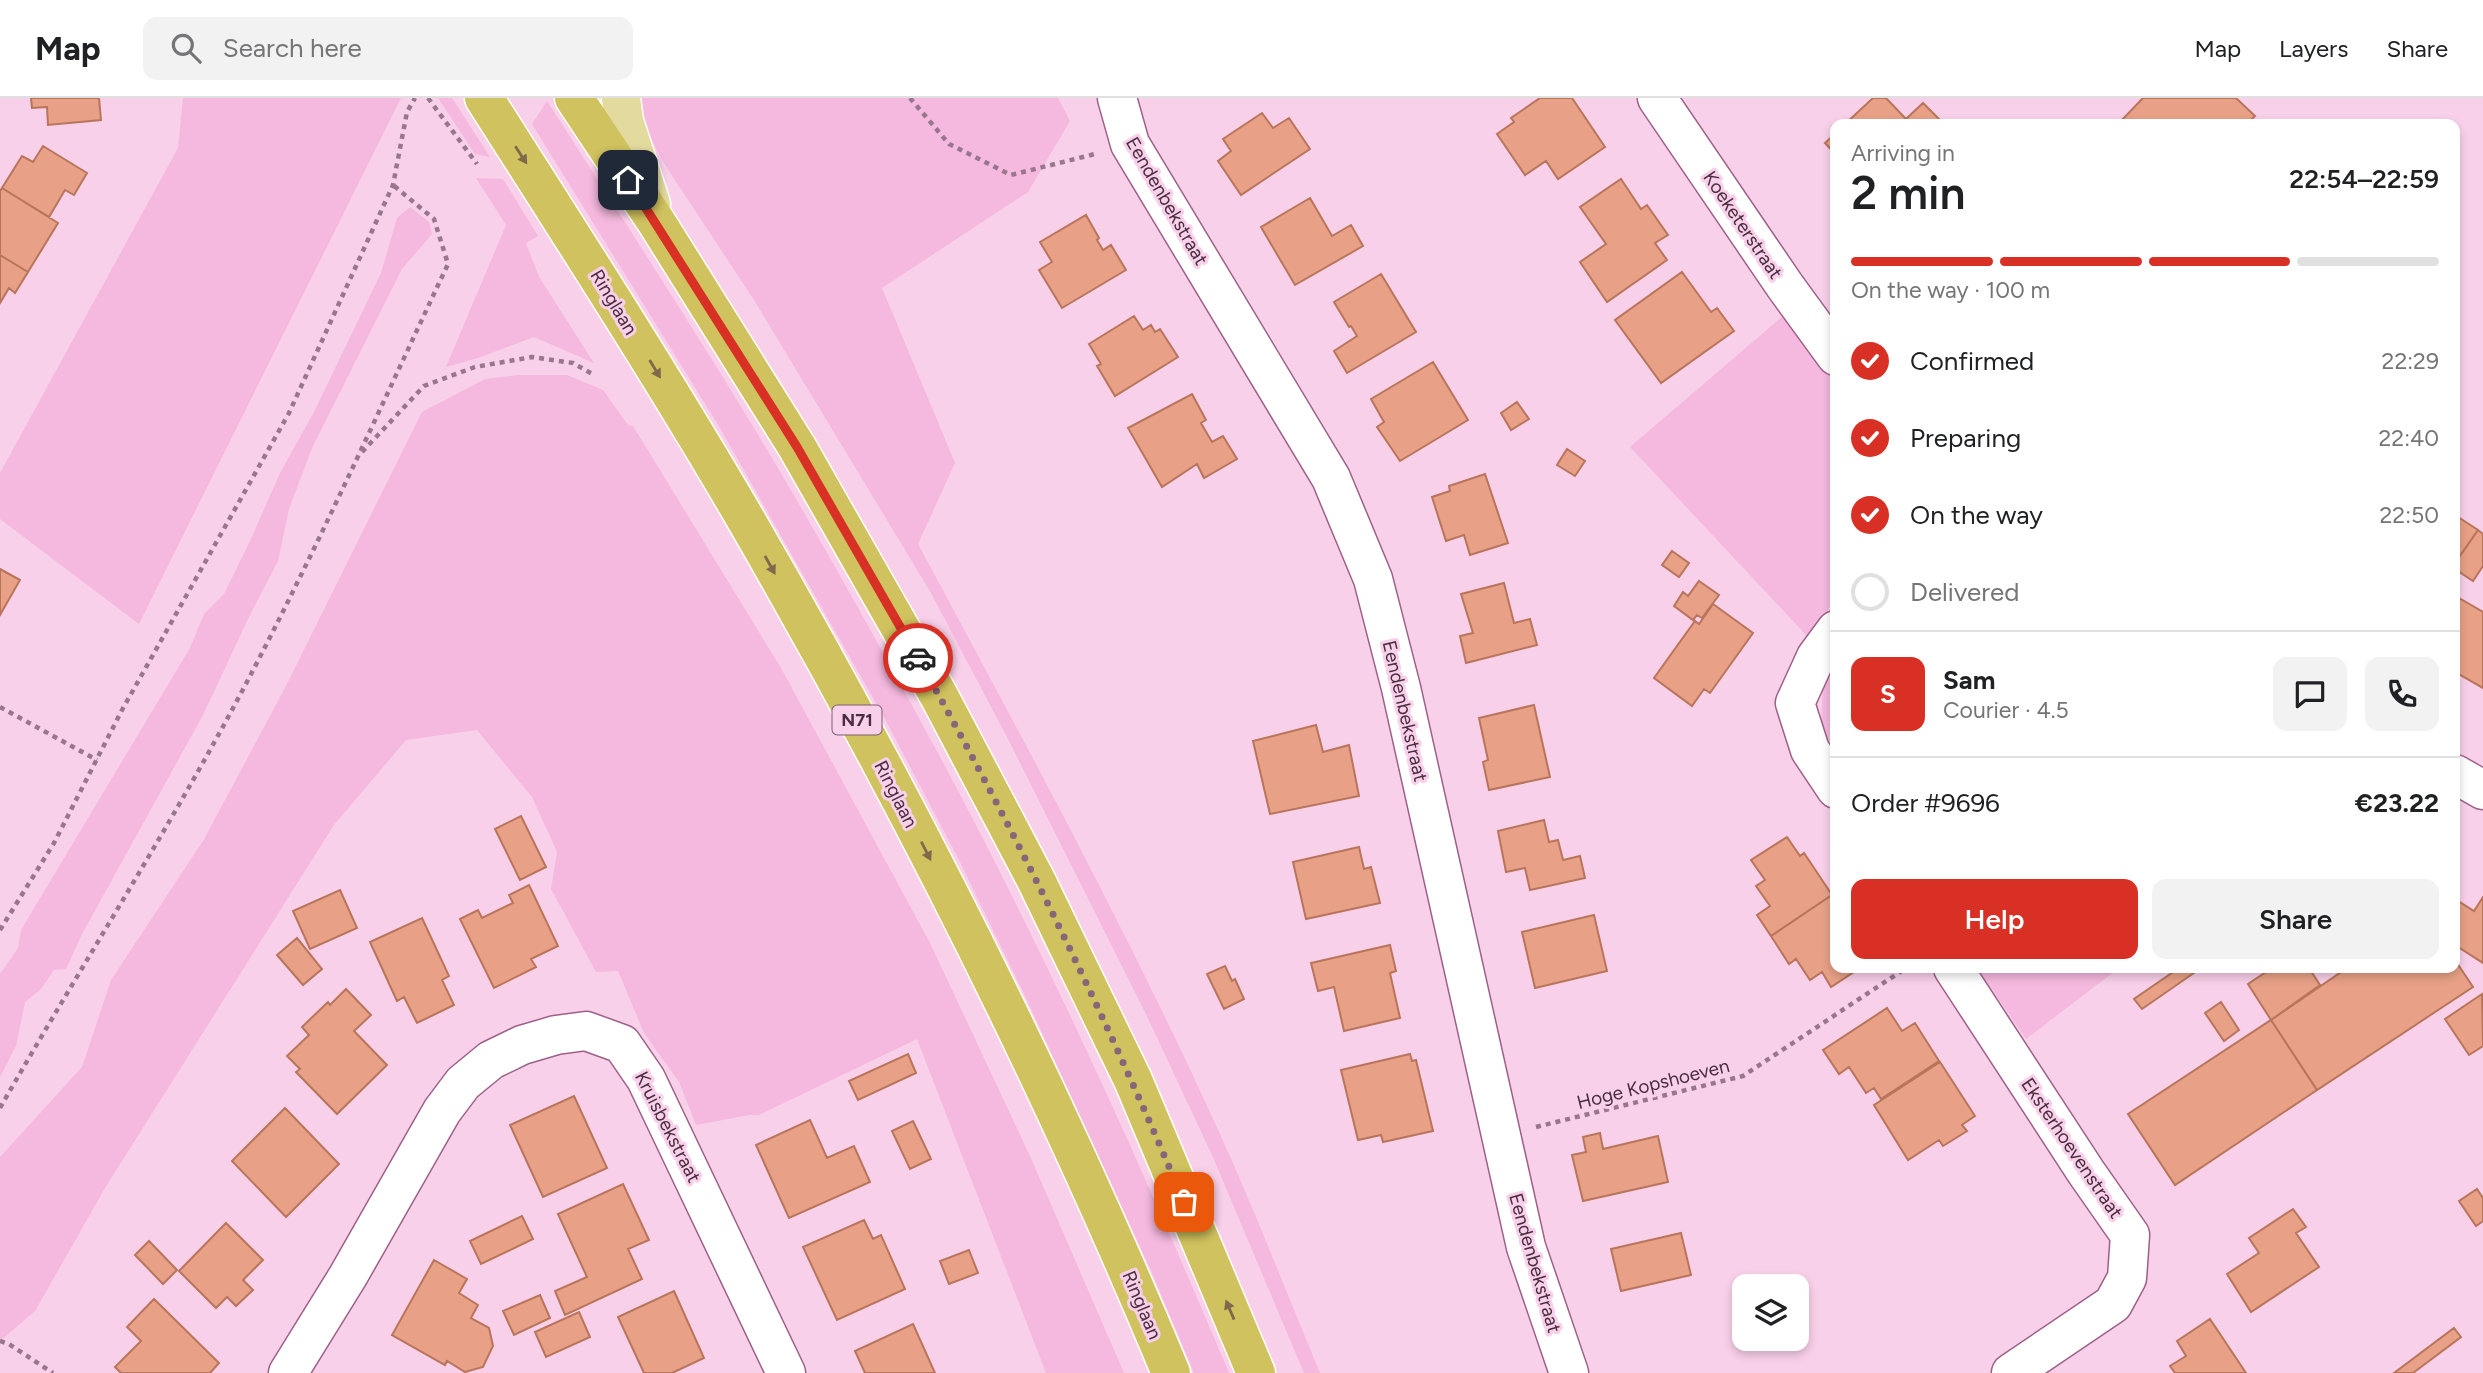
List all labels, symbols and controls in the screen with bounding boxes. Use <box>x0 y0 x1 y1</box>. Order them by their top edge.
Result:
search box <box>143 17 633 80</box>
text: Map <box>35 29 101 68</box>
icon: search <box>167 29 205 67</box>
text: Search here <box>223 32 362 64</box>
text: Map <box>2194 34 2241 63</box>
text: Layers <box>2279 34 2348 63</box>
text: Share <box>2386 34 2448 63</box>
street label: Eendenbekstraat <box>1121 133 1213 269</box>
text: Arriving in <box>1851 139 1955 167</box>
one-way arrow <box>514 146 527 165</box>
pin <box>598 150 658 210</box>
icon: home <box>609 161 647 199</box>
text: 22:54–22:59 <box>2289 163 2439 195</box>
text: 2 min <box>1851 165 1966 221</box>
street label: Koeketerstraat <box>1698 167 1788 283</box>
street label: Ringlaan <box>586 265 642 339</box>
text: On the way · 100 m <box>1851 276 2050 304</box>
icon: check <box>1851 342 1889 380</box>
text: Confirmed <box>1910 345 2034 377</box>
text: 22:29 <box>2382 347 2439 375</box>
one-way arrow <box>648 359 661 378</box>
icon: check <box>1851 419 1889 457</box>
text: Preparing <box>1910 422 2021 454</box>
text: 22:40 <box>2378 424 2439 452</box>
icon: check <box>1851 496 1889 534</box>
text: On the way <box>1910 499 2043 531</box>
text: 22:50 <box>2379 501 2439 529</box>
one-way arrow <box>764 555 776 574</box>
text: Delivered <box>1910 576 2019 608</box>
courier <box>883 623 953 693</box>
street label: Eendenbekstraat <box>1378 638 1432 784</box>
icon: car <box>899 639 937 677</box>
button: chat <box>2273 657 2347 731</box>
button: phone <box>2365 657 2439 731</box>
text: Sam <box>1943 664 1995 696</box>
text: S <box>1880 678 1896 710</box>
text: Courier · 4.5 <box>1943 696 2069 724</box>
road number: N71 <box>832 706 882 734</box>
street label: Ringlaan <box>869 757 923 831</box>
text: Order #9696 <box>1851 787 2000 819</box>
text: €23.22 <box>2355 787 2439 819</box>
one-way arrow <box>919 841 931 861</box>
button: Help <box>1851 879 2138 959</box>
button: Share <box>2152 879 2439 959</box>
street label: Hoge Kopshoeven <box>1574 1054 1732 1114</box>
street label: Kruisbekstraat <box>630 1068 706 1186</box>
street label: Eksterhoevenstraat <box>2016 1073 2128 1223</box>
pin <box>1154 1172 1214 1232</box>
icon: bag <box>1165 1183 1203 1221</box>
street label: Eendenbekstraat <box>1504 1191 1566 1335</box>
street label: Ringlaan <box>1117 1267 1167 1343</box>
map controls <box>1732 1274 1809 1351</box>
button: layers <box>1732 1274 1809 1351</box>
one-way arrow <box>1224 1300 1236 1320</box>

